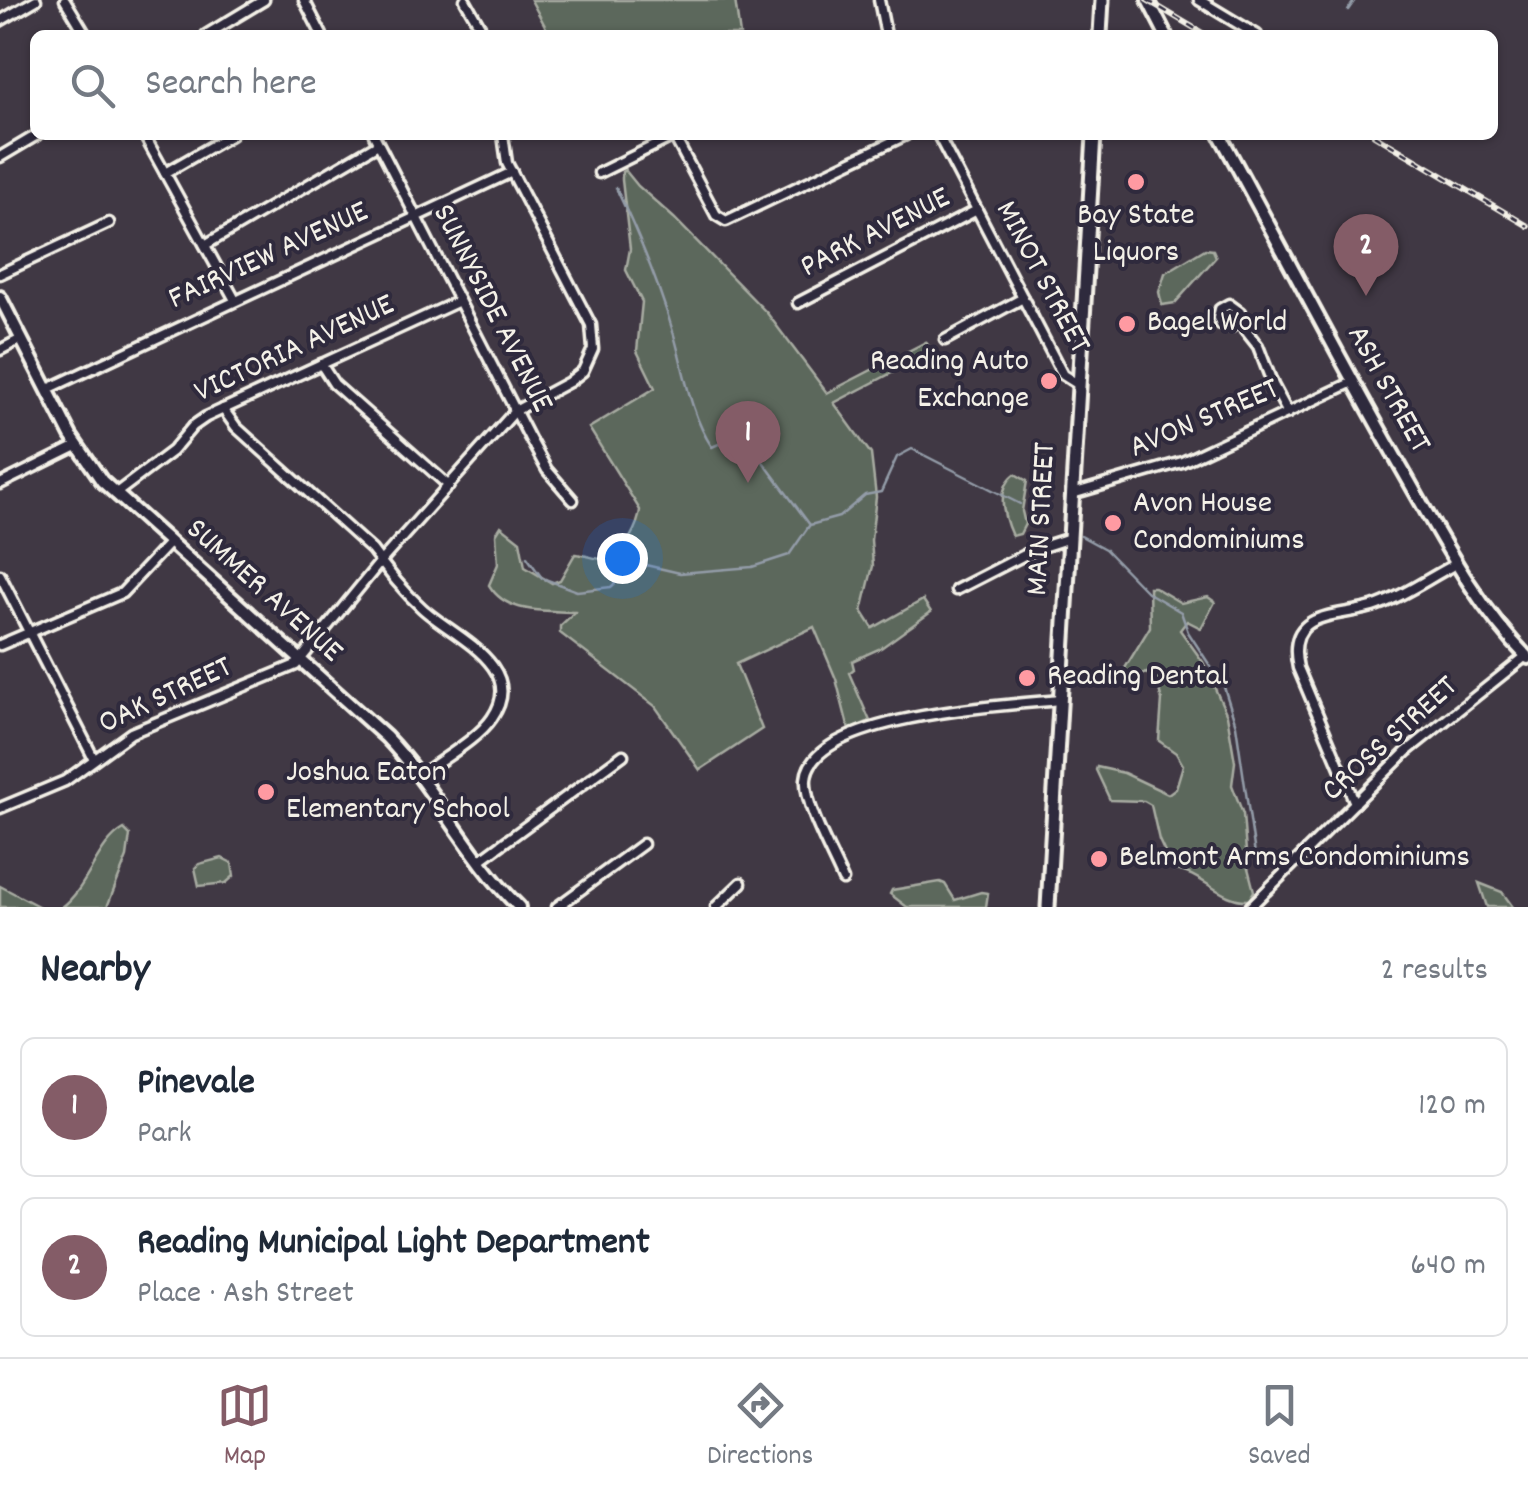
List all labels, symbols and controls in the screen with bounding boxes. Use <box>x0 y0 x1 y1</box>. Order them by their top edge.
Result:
search box <box>30 30 1498 140</box>
icon: search <box>65 58 120 113</box>
text: Search here <box>145 58 317 113</box>
marker: Bay State Liquors <box>1125 171 1147 193</box>
street label: PARK AVENUE <box>793 176 959 291</box>
street label: FAIRVIEW AVENUE <box>161 190 377 323</box>
street label: MINOT STREET <box>981 193 1101 363</box>
place label: Bay State Liquors <box>1077 194 1195 277</box>
street label: SUNNYSIDE AVENUE <box>419 197 564 422</box>
pin: 2 <box>1334 214 1398 296</box>
street label: VICTORIA AVENUE <box>188 283 403 416</box>
place label: Bagel World <box>1147 301 1287 347</box>
marker: Bagel World <box>1116 313 1138 335</box>
street label: ASH STREET <box>1333 318 1441 462</box>
place label: Reading Auto Exchange <box>870 340 1029 423</box>
street label: AVON STREET <box>1123 368 1287 472</box>
marker: Reading Auto Exchange <box>1038 370 1060 392</box>
pin: 1 <box>716 400 780 483</box>
street label: MAIN STREET <box>1016 441 1070 597</box>
place label: Avon House Condominiums <box>1133 482 1305 565</box>
street label: SUMMER AVENUE <box>174 509 352 676</box>
marker: Avon House Condominiums <box>1102 512 1124 534</box>
your location <box>597 533 648 584</box>
street label: OAK STREET <box>92 646 240 748</box>
place label: Reading Dental <box>1047 655 1229 701</box>
street label: CROSS STREET <box>1313 666 1470 814</box>
marker: Reading Dental <box>1016 667 1038 689</box>
place label: Joshua Eaton Elementary School <box>286 751 510 834</box>
marker: Joshua Eaton Elementary School <box>255 781 277 803</box>
place label: Belmont Arms Condominiums <box>1119 836 1470 882</box>
marker: Belmont Arms Condominiums <box>1088 848 1110 870</box>
text: Nearby <box>40 942 150 1002</box>
text: 2 results <box>1381 949 1488 995</box>
text: Pinevale <box>137 1057 255 1112</box>
text: 1 <box>71 1084 78 1130</box>
text: 120 m <box>1418 1084 1486 1130</box>
text: Park <box>137 1112 192 1158</box>
text: Reading Municipal Light Department <box>137 1217 650 1272</box>
text: 2 <box>68 1244 81 1290</box>
text: 640 m <box>1410 1244 1486 1290</box>
text: Place · Ash Street <box>137 1272 354 1318</box>
tab: Map <box>217 1378 272 1478</box>
tab: Directions <box>707 1378 813 1478</box>
tab: Saved <box>1248 1378 1311 1478</box>

